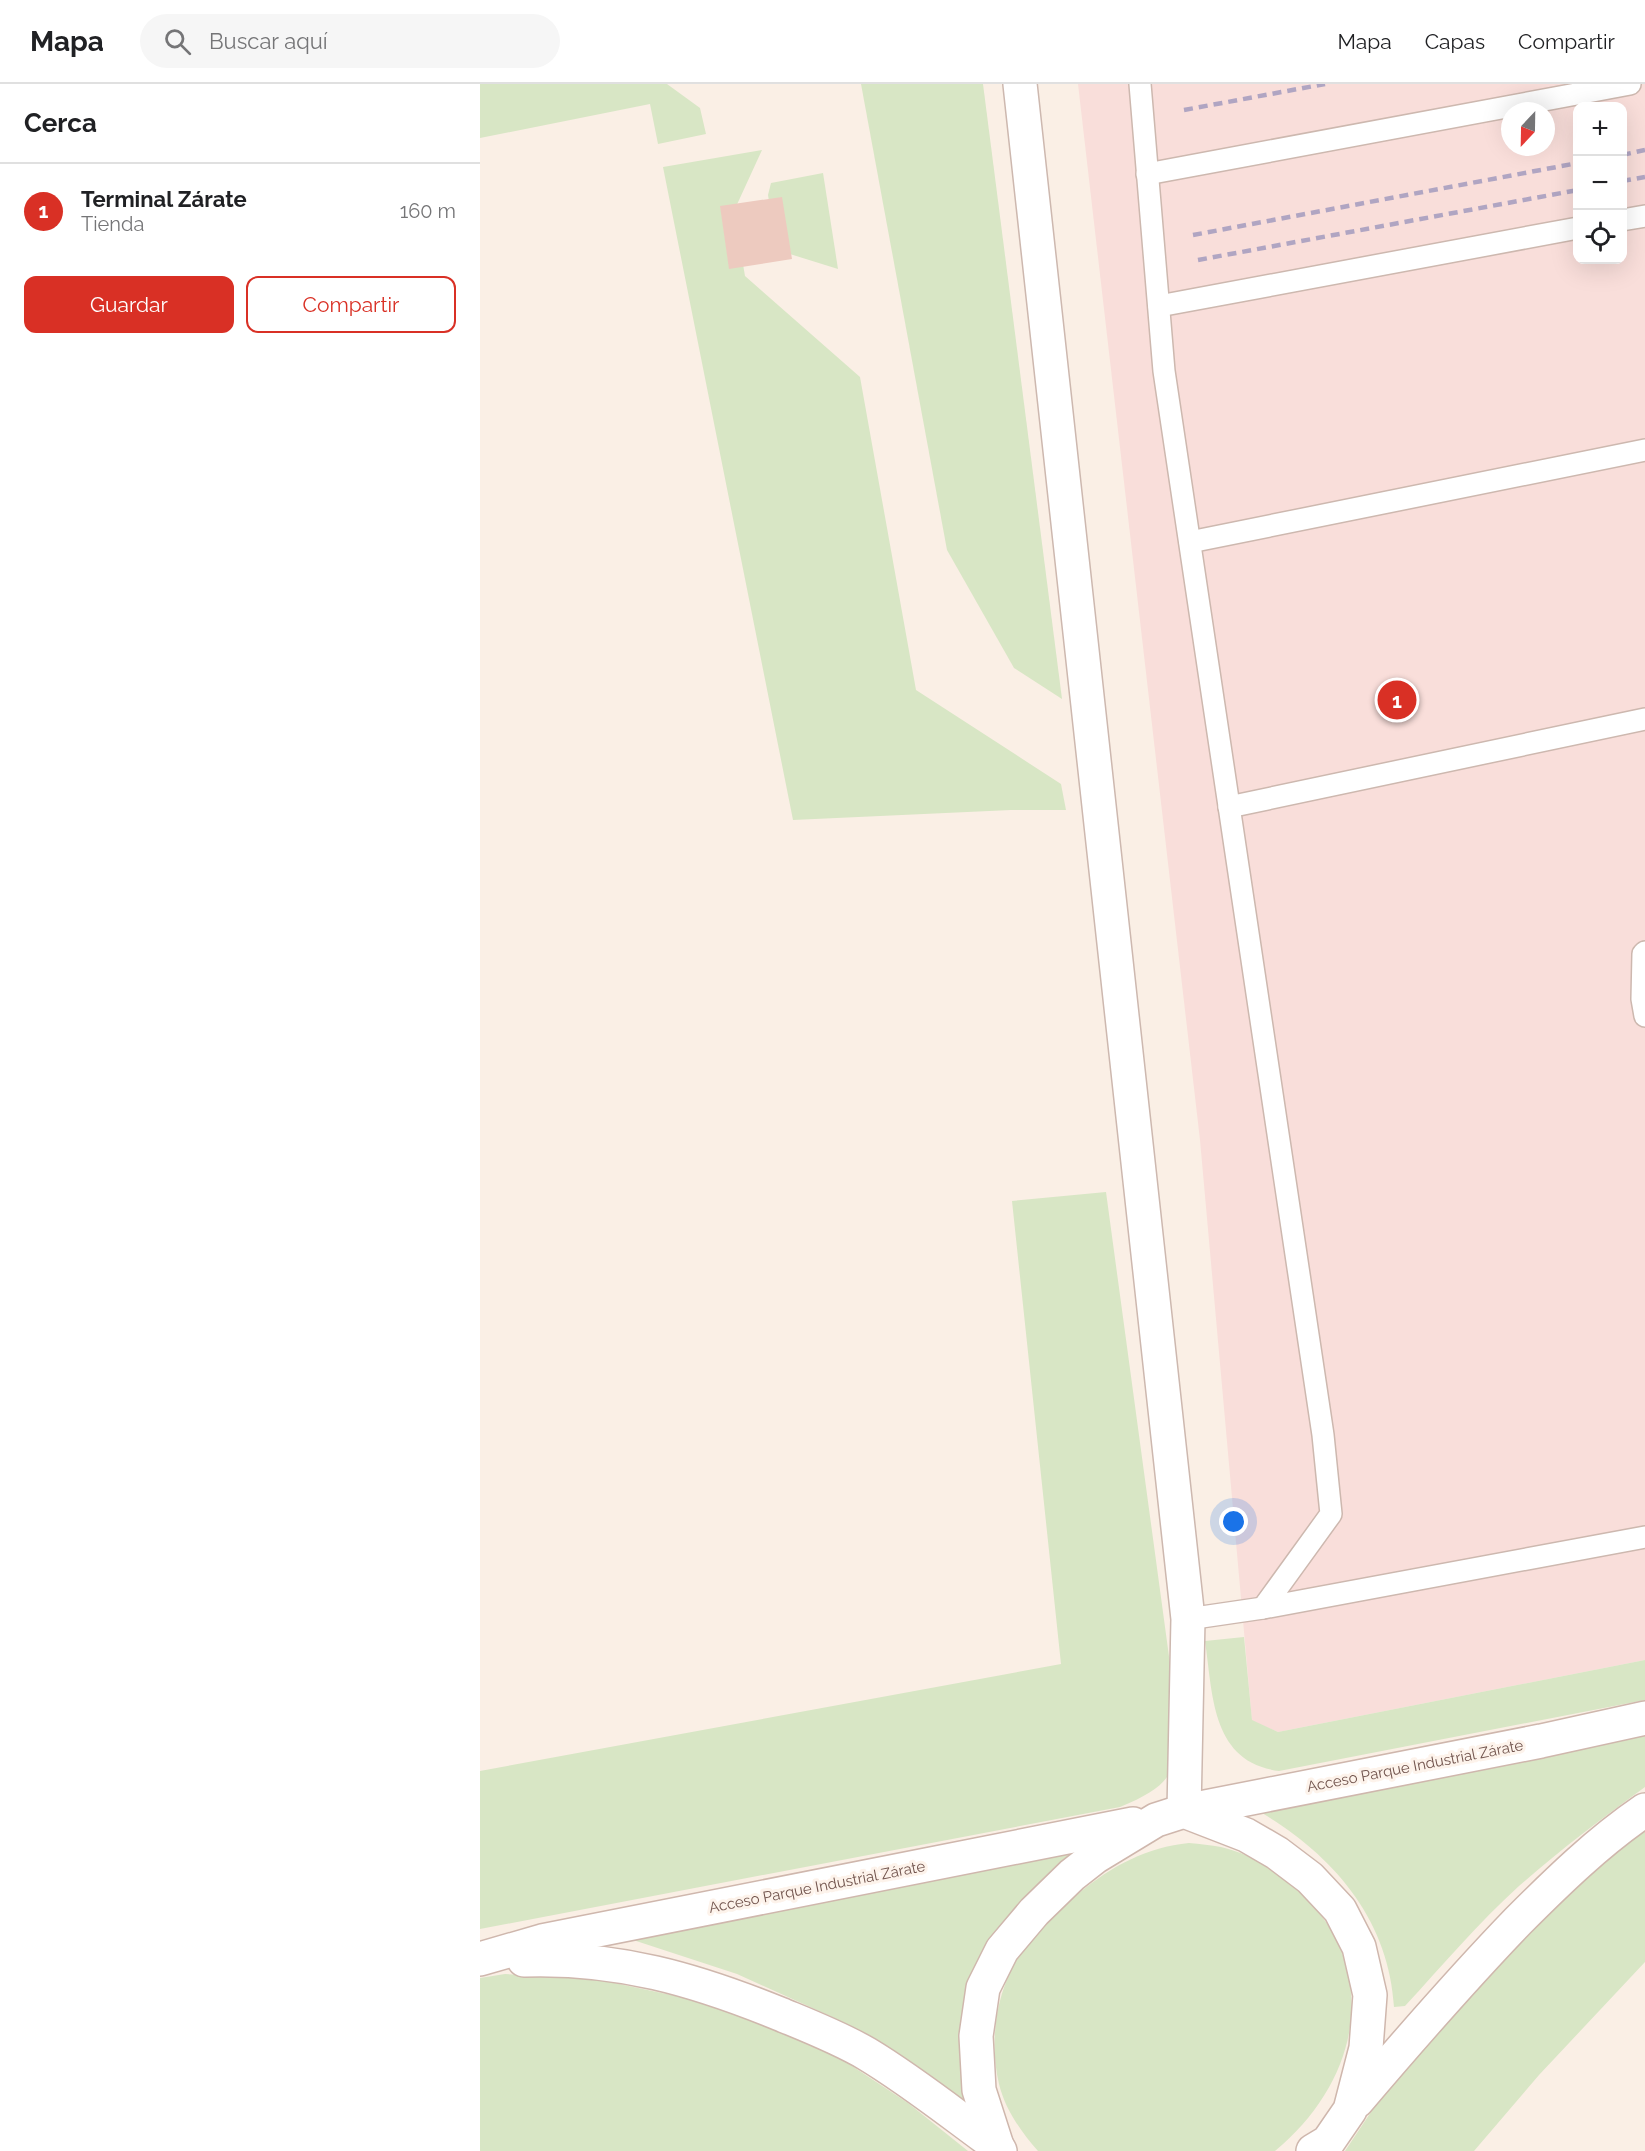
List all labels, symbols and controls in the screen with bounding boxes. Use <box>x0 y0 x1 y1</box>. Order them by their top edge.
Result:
search box <box>140 14 560 68</box>
text: Mapa <box>30 25 104 58</box>
icon: search <box>161 25 194 58</box>
text: Buscar aquí <box>209 28 328 54</box>
text: Mapa <box>1337 29 1392 54</box>
text: Capas <box>1425 29 1485 54</box>
text: Compartir <box>1518 29 1615 54</box>
north arrow <box>1501 102 1555 156</box>
map controls <box>1573 102 1627 264</box>
button: + <box>1573 102 1627 156</box>
text: Cerca <box>24 108 97 138</box>
button: − <box>1573 156 1627 210</box>
text: Terminal Zárate <box>81 186 247 212</box>
text: 1 <box>39 199 48 223</box>
text: 160 m <box>400 199 456 223</box>
button: locate <box>1573 210 1627 264</box>
text: Tienda <box>81 212 144 236</box>
button: Guardar <box>24 276 234 333</box>
button: Compartir <box>246 276 456 333</box>
pin: 1 <box>1378 678 1416 722</box>
your location <box>1219 1507 1248 1536</box>
street label: Acceso Parque Industrial Zárate <box>1305 1736 1525 1796</box>
street label: Acceso Parque Industrial Zárate <box>707 1857 927 1917</box>

